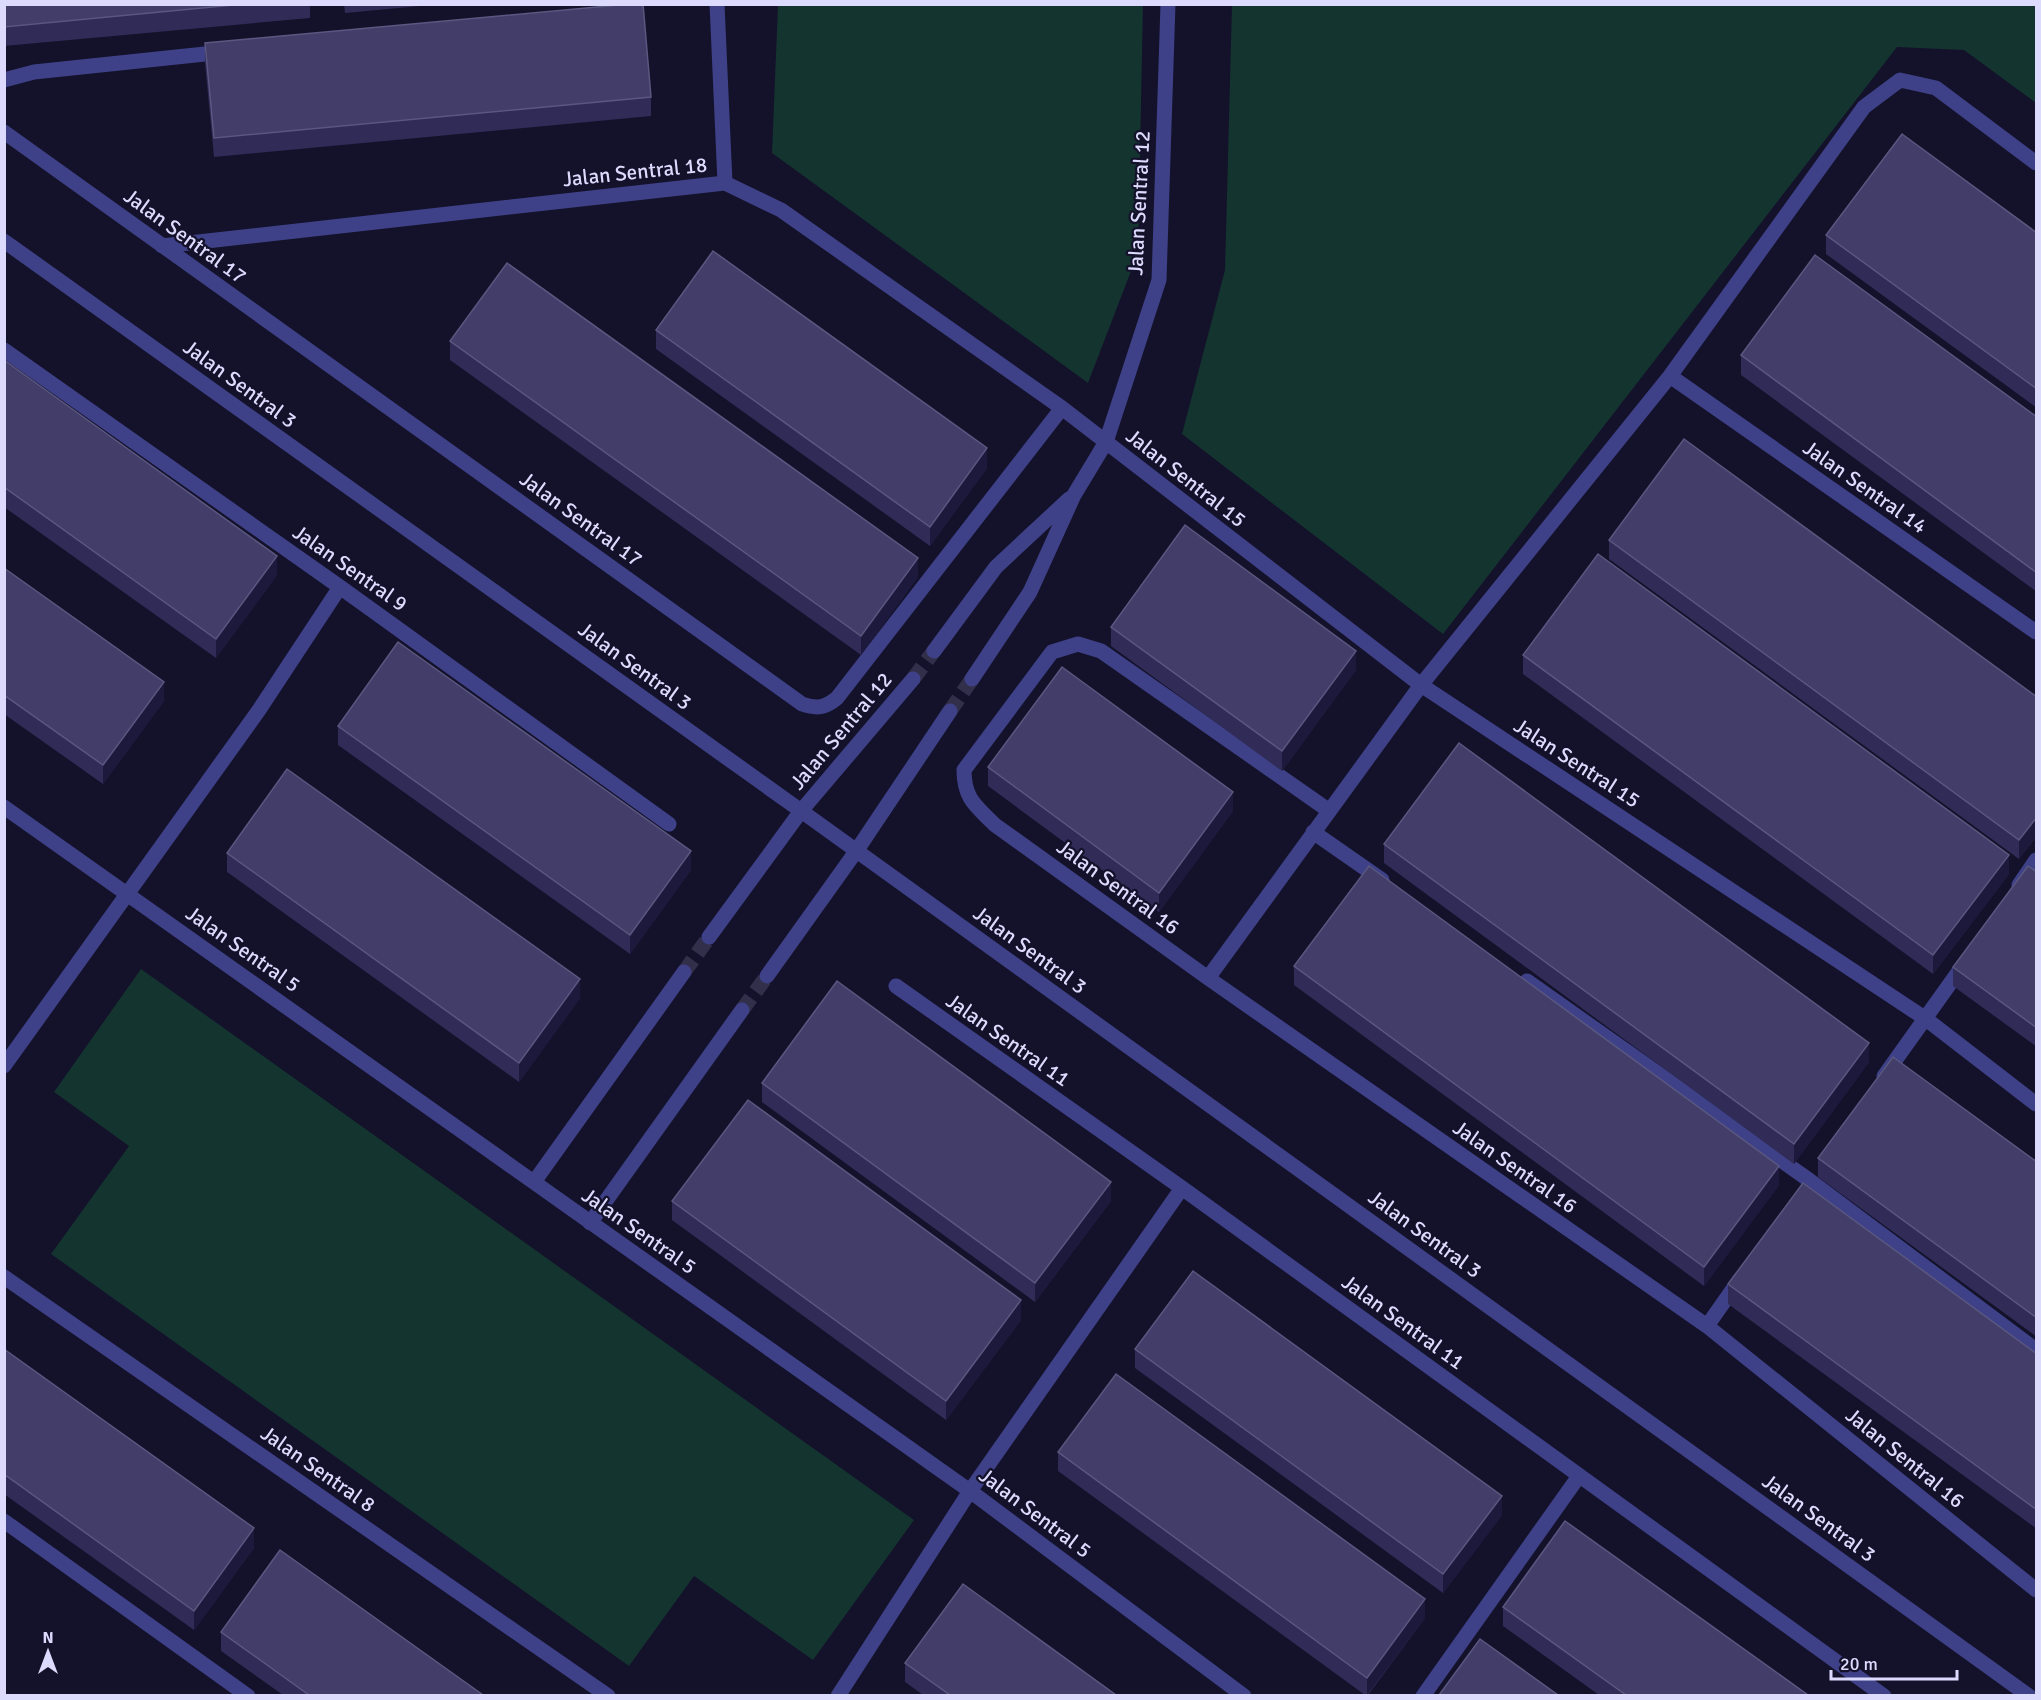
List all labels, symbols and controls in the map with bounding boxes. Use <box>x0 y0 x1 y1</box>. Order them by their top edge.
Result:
street label: Jalan Sentral 12 <box>1122 130 1156 276</box>
street label: Jalan Sentral 18 <box>561 151 709 193</box>
street label: Jalan Sentral 17 <box>119 183 251 289</box>
street label: Jalan Sentral 3 <box>178 334 302 434</box>
street label: Jalan Sentral 15 <box>1121 423 1251 533</box>
street label: Jalan Sentral 14 <box>1798 435 1932 539</box>
street label: Jalan Sentral 17 <box>515 466 647 572</box>
street label: Jalan Sentral 9 <box>288 519 412 617</box>
street label: Jalan Sentral 3 <box>573 616 697 716</box>
street label: Jalan Sentral 12 <box>784 667 898 795</box>
street label: Jalan Sentral 15 <box>1509 713 1645 813</box>
street label: Jalan Sentral 16 <box>1052 834 1184 940</box>
street label: Jalan Sentral 5 <box>181 900 305 998</box>
street label: Jalan Sentral 3 <box>968 900 1092 1000</box>
street label: Jalan Sentral 11 <box>941 988 1075 1092</box>
street label: Jalan Sentral 16 <box>1448 1115 1582 1219</box>
street label: Jalan Sentral 5 <box>577 1182 701 1280</box>
street label: Jalan Sentral 3 <box>1363 1184 1487 1284</box>
street label: Jalan Sentral 11 <box>1337 1269 1469 1375</box>
street label: Jalan Sentral 16 <box>1840 1402 1970 1514</box>
street label: Jalan Sentral 8 <box>256 1420 380 1518</box>
street label: Jalan Sentral 5 <box>974 1462 1096 1564</box>
street label: Jalan Sentral 3 <box>1757 1468 1881 1568</box>
north arrow <box>18 1622 78 1682</box>
text: N <box>42 1628 54 1648</box>
scale bar <box>1831 1643 1957 1681</box>
text: 20 m <box>1840 1653 1878 1675</box>

